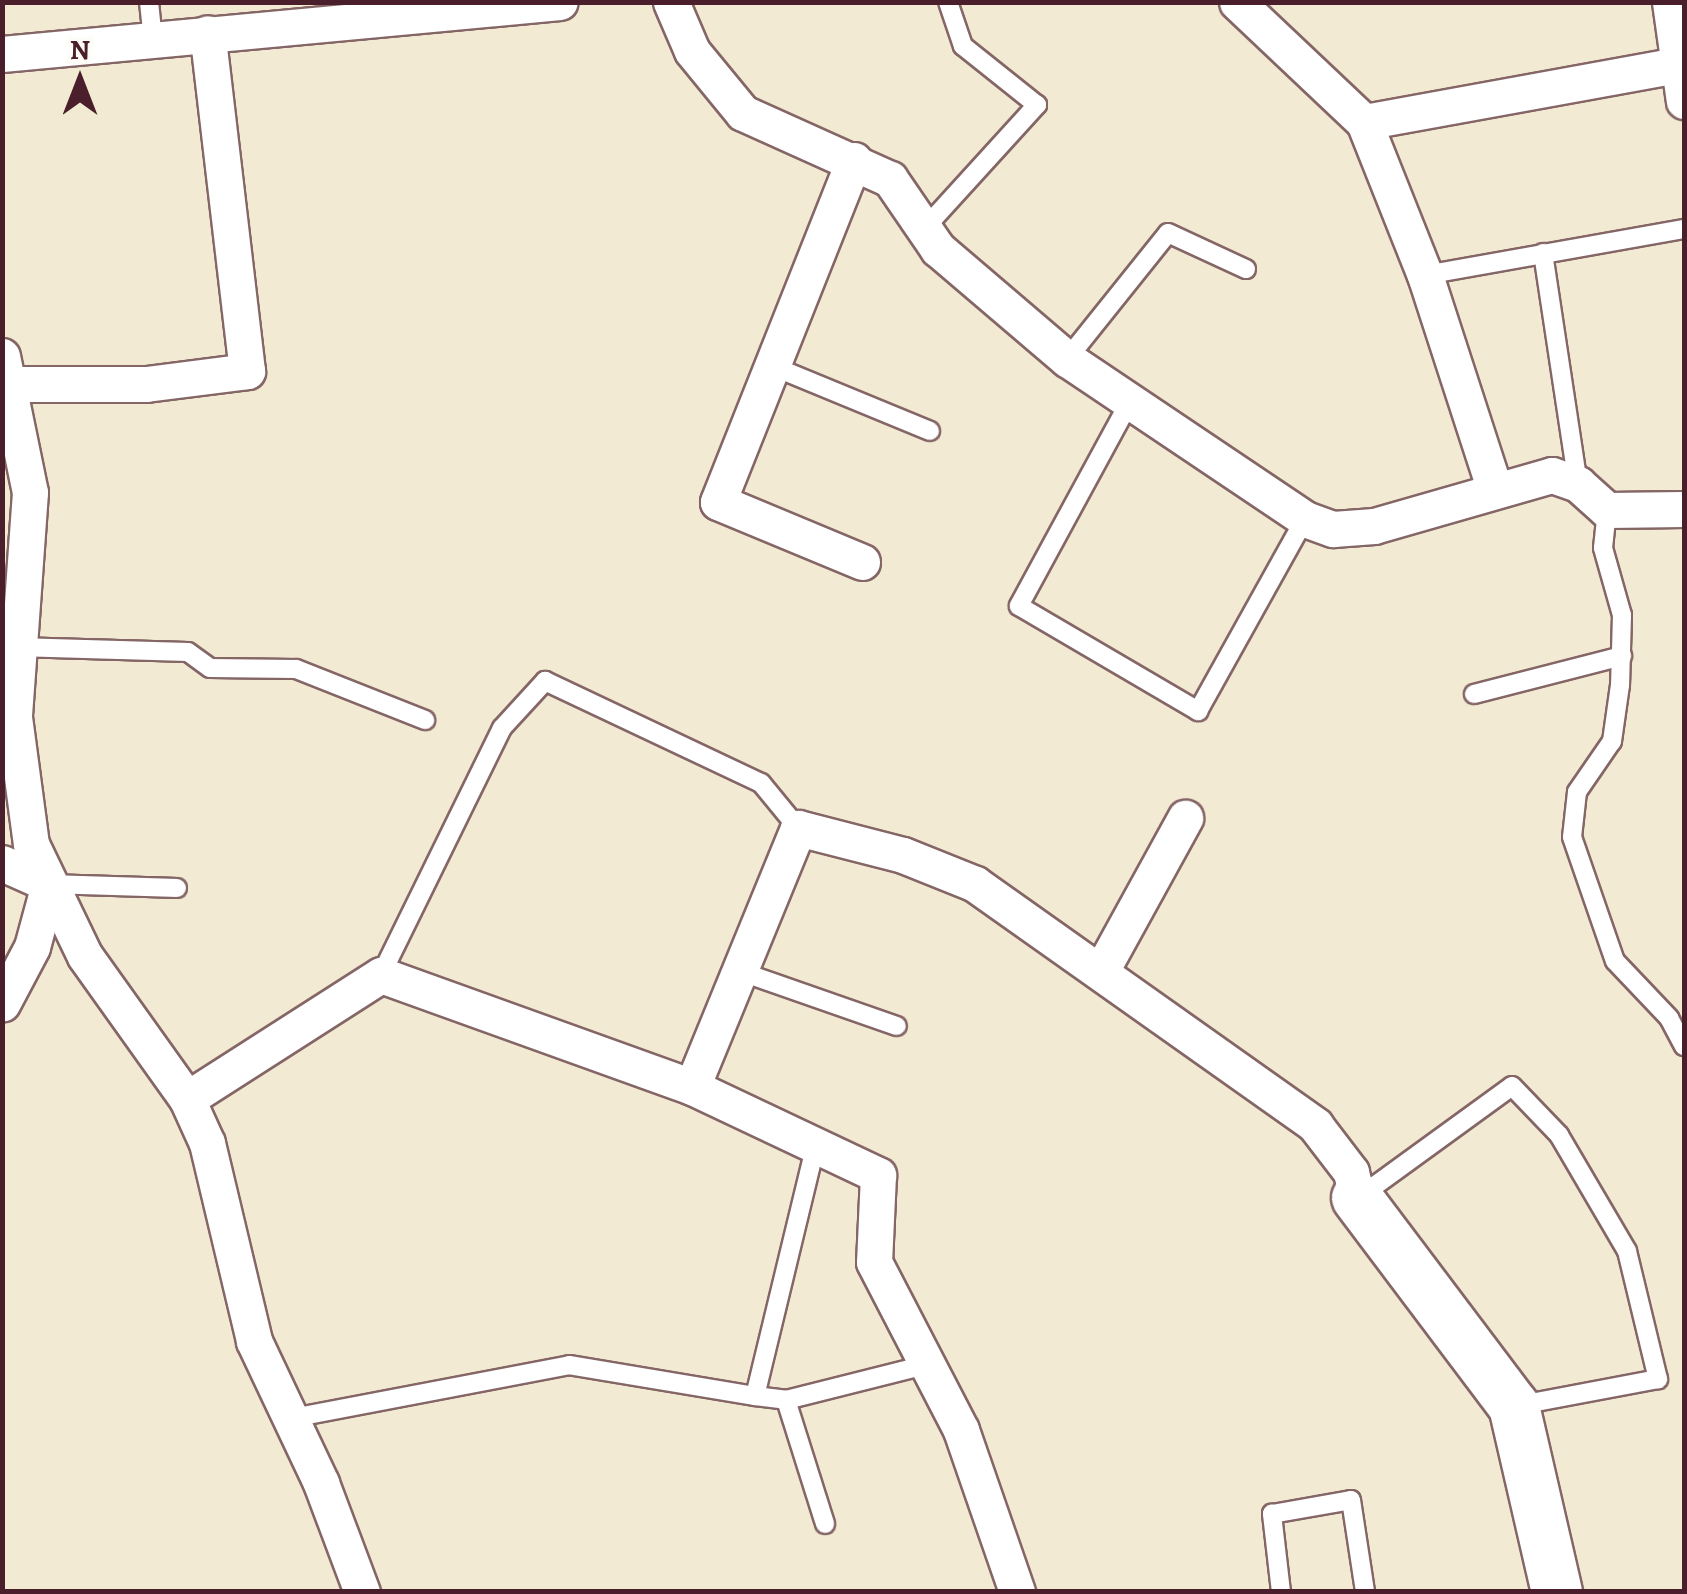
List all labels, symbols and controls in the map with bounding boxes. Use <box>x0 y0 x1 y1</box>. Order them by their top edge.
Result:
north arrow <box>30 30 130 130</box>
text: N <box>70 31 90 69</box>

